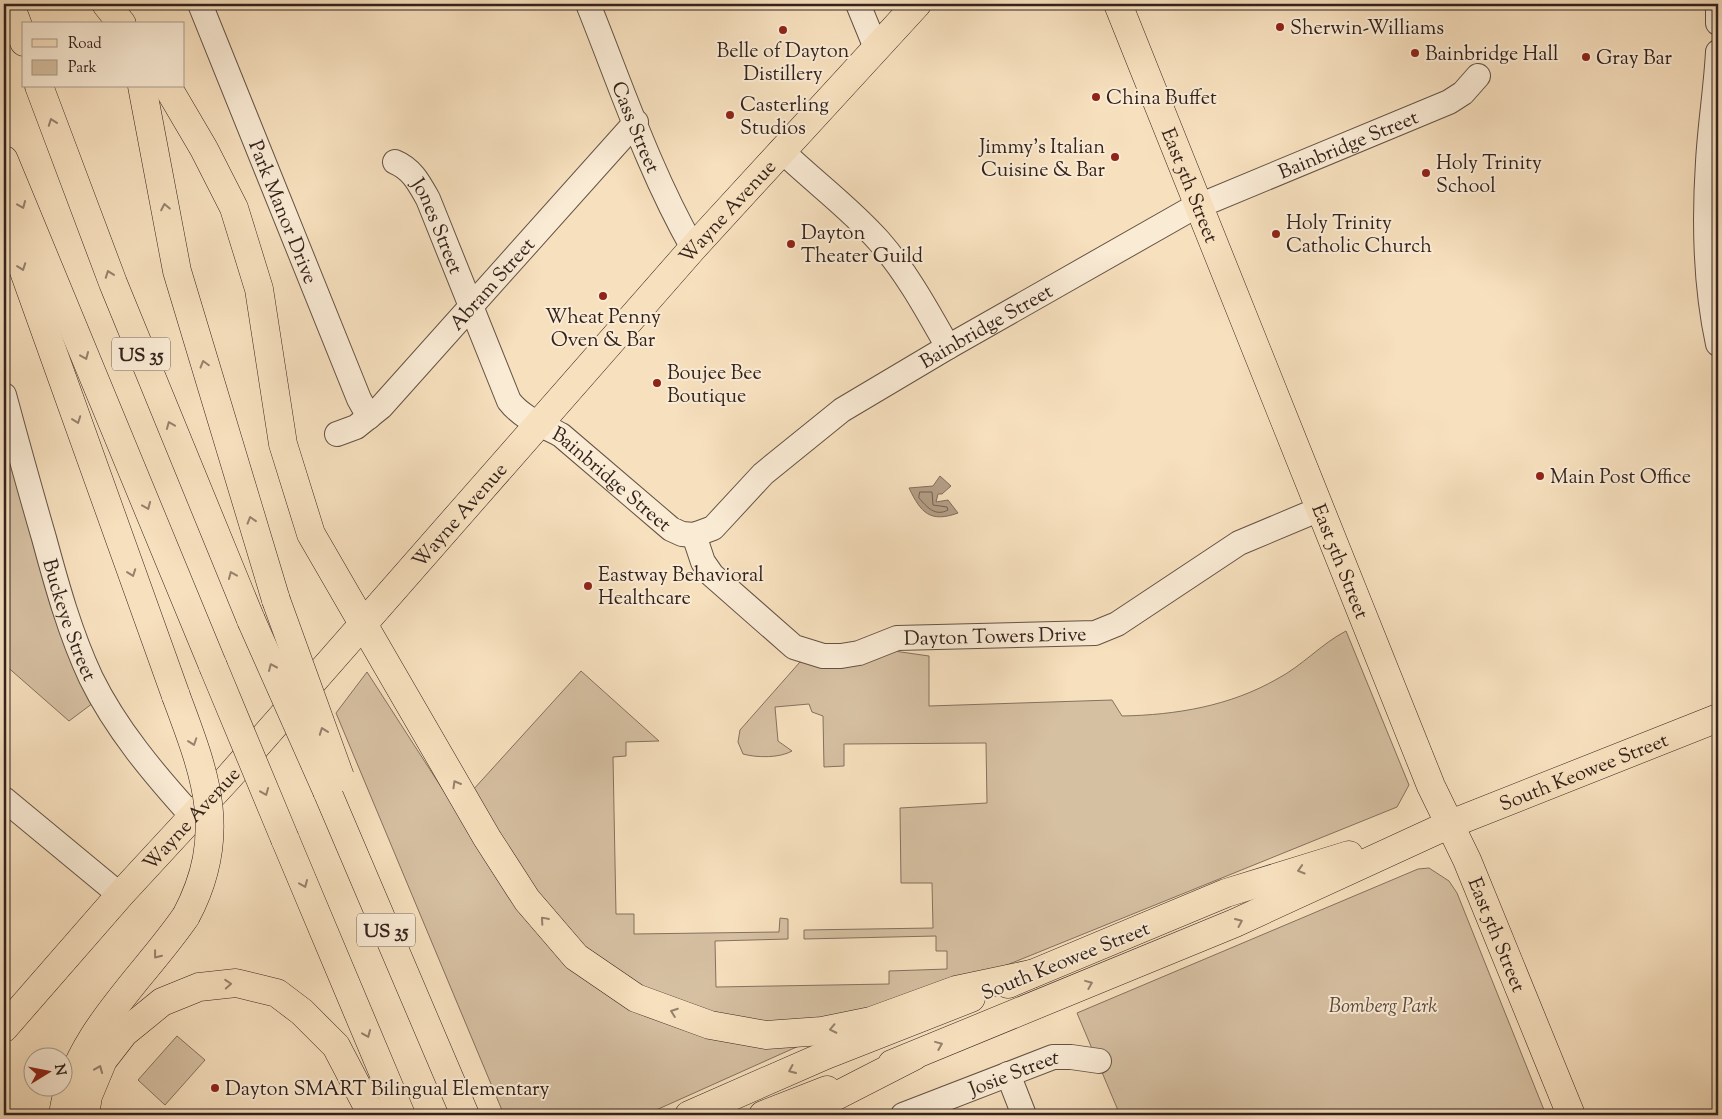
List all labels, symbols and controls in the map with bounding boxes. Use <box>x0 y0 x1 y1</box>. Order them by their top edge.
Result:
place label: Sherwin-Williams <box>1290 15 1444 44</box>
marker: Sherwin-Williams <box>1274 21 1286 33</box>
legend <box>22 22 185 88</box>
marker: Belle of Dayton Distillery <box>777 24 789 36</box>
text: Road <box>68 34 102 55</box>
place label: Belle of Dayton Distillery <box>717 38 850 90</box>
place label: Bainbridge Hall <box>1425 41 1559 70</box>
place label: Gray Bar <box>1596 45 1673 74</box>
marker: Bainbridge Hall <box>1409 47 1421 59</box>
marker: Gray Bar <box>1580 51 1592 63</box>
text: Park <box>68 58 97 79</box>
street label: Cass Street <box>602 78 666 179</box>
place label: China Buffet <box>1106 85 1217 114</box>
marker: China Buffet <box>1090 91 1102 103</box>
place label: Casterling Studios <box>740 92 829 144</box>
street label: Bainbridge Street <box>1274 104 1424 188</box>
marker: Casterling Studios <box>724 109 736 121</box>
one-way arrow <box>48 118 58 126</box>
street label: East 5th Street <box>1152 124 1224 248</box>
place label: Jimmy’s Italian Cuisine & Bar <box>978 134 1105 186</box>
street label: Park Manor Drive <box>239 137 323 289</box>
place label: Holy Trinity School <box>1436 150 1542 202</box>
marker: Jimmy’s Italian Cuisine & Bar <box>1109 151 1121 163</box>
street label: Wayne Avenue <box>674 154 784 271</box>
marker: Holy Trinity School <box>1420 167 1432 179</box>
street label: Jones Street <box>402 172 469 279</box>
one-way arrow <box>17 201 27 209</box>
one-way arrow <box>160 203 170 211</box>
place label: Holy Trinity Catholic Church <box>1286 210 1432 262</box>
place label: Dayton Theater Guild <box>801 220 923 272</box>
marker: Holy Trinity Catholic Church <box>1270 228 1282 240</box>
street label: Abram Street <box>444 232 543 338</box>
marker: Dayton Theater Guild <box>785 238 797 250</box>
one-way arrow <box>16 262 26 271</box>
one-way arrow <box>105 270 115 279</box>
street label: Bainbridge Street <box>915 278 1059 378</box>
marker: Wheat Penny Oven & Bar <box>597 290 609 302</box>
place label: Wheat Penny Oven & Bar <box>545 304 661 356</box>
road number: US 35 <box>112 338 170 370</box>
one-way arrow <box>79 351 89 359</box>
place label: Boujee Bee Boutique <box>667 360 762 412</box>
one-way arrow <box>199 361 209 369</box>
marker: Boujee Bee Boutique <box>651 377 663 389</box>
one-way arrow <box>71 415 81 424</box>
one-way arrow <box>165 421 176 430</box>
street label: Bainbridge Street <box>546 421 677 540</box>
street label: Wayne Avenue <box>406 457 515 576</box>
place label: Main Post Office <box>1550 464 1691 493</box>
marker: Main Post Office <box>1534 470 1546 482</box>
street label: East 5th Street <box>1303 500 1375 624</box>
one-way arrow <box>141 501 151 510</box>
one-way arrow <box>247 516 257 525</box>
street label: Buckeye Street <box>33 556 103 687</box>
place label: Eastway Behavioral Healthcare <box>598 562 764 614</box>
one-way arrow <box>126 568 136 577</box>
one-way arrow <box>228 571 239 580</box>
marker: Eastway Behavioral Healthcare <box>582 580 594 592</box>
street label: Dayton Towers Drive <box>903 621 1087 655</box>
one-way arrow <box>267 663 278 672</box>
street label: South Keowee Street <box>1496 727 1673 820</box>
one-way arrow <box>319 728 329 736</box>
one-way arrow <box>187 737 197 746</box>
street label: Wayne Avenue <box>137 762 248 878</box>
one-way arrow <box>452 780 462 789</box>
one-way arrow <box>259 787 270 796</box>
one-way arrow <box>1298 864 1306 874</box>
street label: East 5th Street <box>1459 874 1532 997</box>
one-way arrow <box>297 879 308 888</box>
road number: US 35 <box>357 914 415 946</box>
street label: South Keowee Street <box>977 915 1155 1009</box>
one-way arrow <box>541 917 549 926</box>
one-way arrow <box>1234 917 1243 928</box>
one-way arrow <box>154 949 163 959</box>
one-way arrow <box>225 979 233 990</box>
one-way arrow <box>1084 979 1093 990</box>
park label: Bomberg Park <box>1329 993 1437 1022</box>
one-way arrow <box>670 1008 679 1018</box>
one-way arrow <box>829 1023 837 1034</box>
one-way arrow <box>361 1029 371 1038</box>
one-way arrow <box>934 1041 942 1051</box>
street label: Josie Street <box>964 1045 1059 1106</box>
north arrow <box>22 1046 72 1096</box>
text: N <box>48 1063 70 1077</box>
one-way arrow <box>788 1063 797 1074</box>
one-way arrow <box>93 1065 103 1074</box>
place label: Dayton SMART Bilingual Elementary <box>225 1076 550 1105</box>
marker: Dayton SMART Bilingual Elementary <box>209 1082 221 1094</box>

